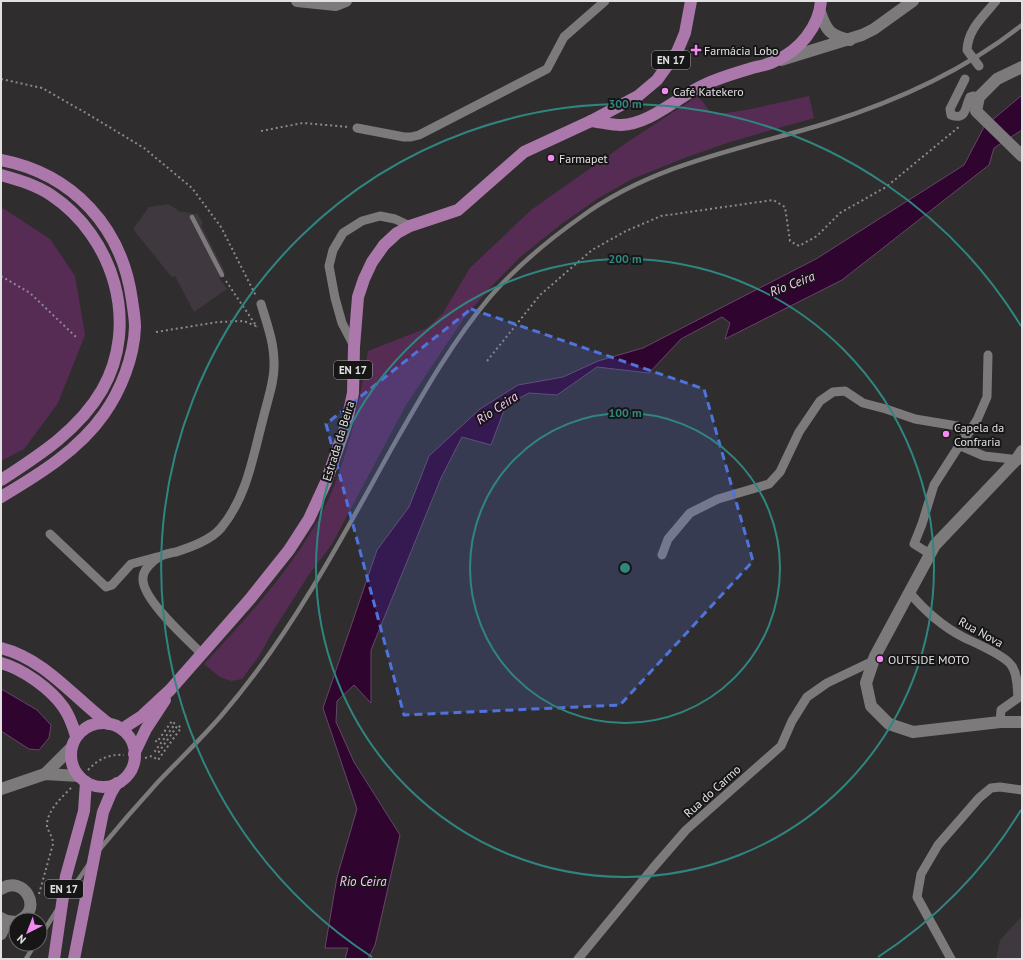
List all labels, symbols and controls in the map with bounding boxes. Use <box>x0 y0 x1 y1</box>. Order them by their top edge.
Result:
place label: Farmácia Lobo <box>704 43 779 58</box>
marker: Farmácia Lobo <box>691 45 701 55</box>
road number: EN 17 <box>652 51 690 69</box>
place label: Café Katekero <box>673 84 744 99</box>
marker: Café Katekero <box>660 86 670 96</box>
text: 300 m <box>608 96 642 111</box>
place label: Farmapet <box>559 151 608 166</box>
marker: Farmapet <box>546 153 556 163</box>
text: 200 m <box>608 251 642 266</box>
water label: Rio Ceira <box>767 267 818 300</box>
road number: EN 17 <box>334 361 372 379</box>
water label: Rio Ceira <box>473 387 522 428</box>
street label: Estrada da Beira <box>319 399 357 483</box>
text: 100 m <box>608 405 642 420</box>
place label: Capela da Confraria <box>954 420 1004 449</box>
marker: Capela da Confraria <box>941 429 951 439</box>
centre of rings <box>618 561 632 575</box>
street label: Rua Nova <box>956 614 1006 650</box>
place label: OUTSIDE MOTO <box>888 652 969 667</box>
marker: OUTSIDE MOTO <box>875 654 885 664</box>
street label: Rua do Carmo <box>680 761 744 821</box>
water label: Rio Ceira <box>339 873 387 890</box>
road number: EN 17 <box>45 880 83 898</box>
north arrow <box>8 912 48 952</box>
text: N <box>14 932 29 947</box>

